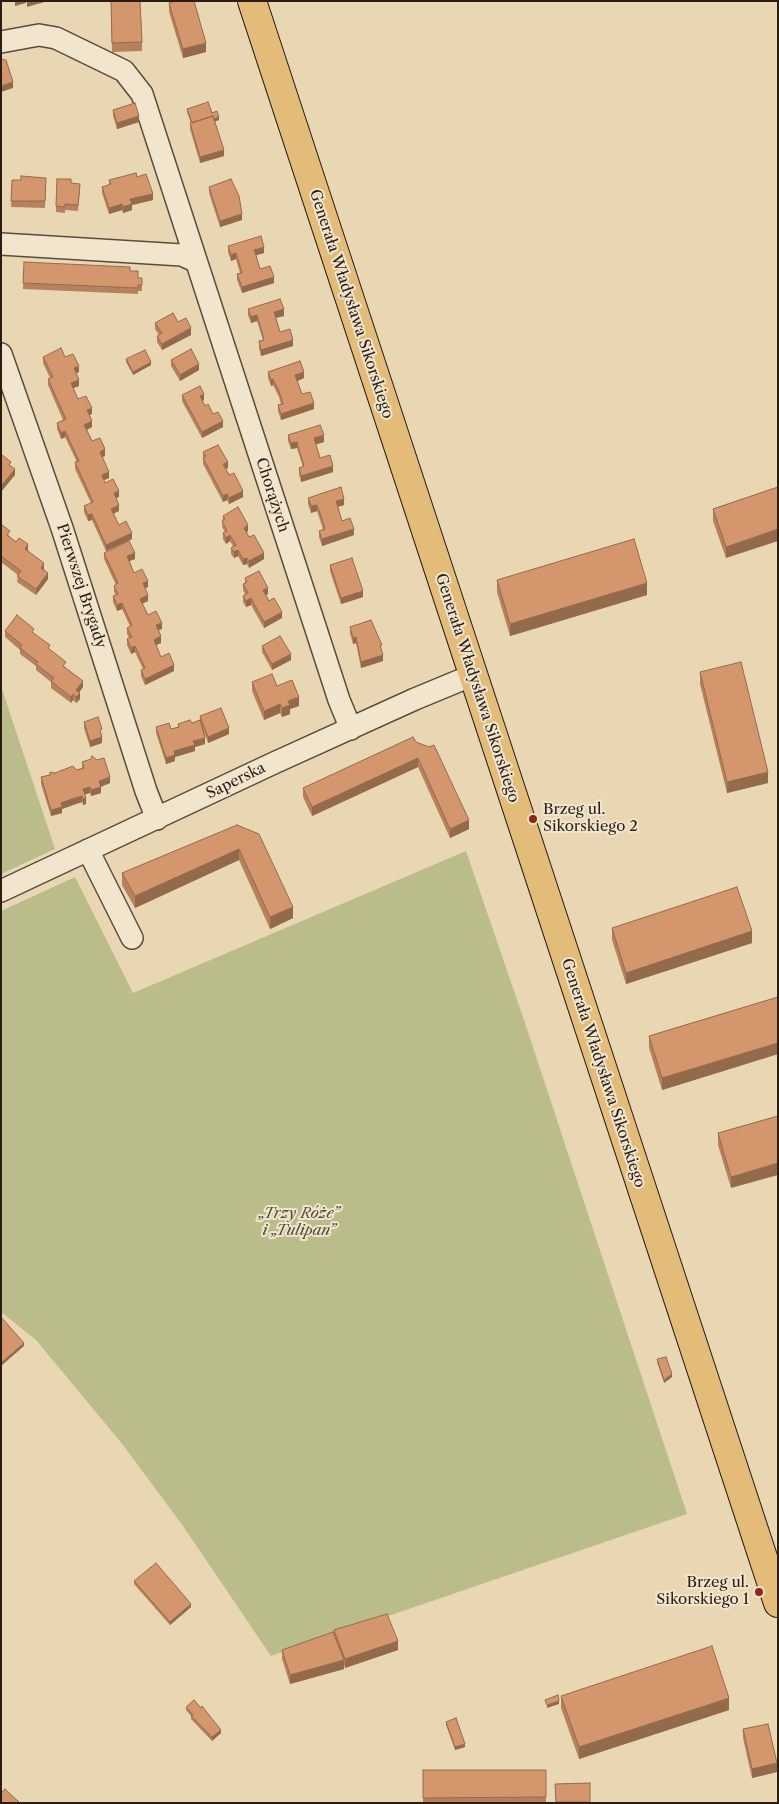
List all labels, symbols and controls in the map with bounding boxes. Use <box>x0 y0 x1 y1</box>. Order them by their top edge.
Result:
street label: Generała Władysława Sikorskiego <box>305 187 397 421</box>
street label: Chorążych <box>252 455 292 535</box>
street label: Pierwszej Brygady <box>52 521 110 651</box>
street label: Generała Władysława Sikorskiego <box>431 571 523 805</box>
street label: Saperska <box>203 759 269 803</box>
place label: Brzeg ul. Sikorskiego 2 <box>543 801 638 836</box>
marker: Brzeg ul. Sikorskiego 2 <box>527 813 539 825</box>
street label: Generała Władysława Sikorskiego <box>557 956 649 1190</box>
park label: „Trzy Róże” i „Tulipan” <box>259 1205 339 1240</box>
place label: Brzeg ul. Sikorskiego 1 <box>656 1574 749 1609</box>
marker: Brzeg ul. Sikorskiego 1 <box>753 1586 765 1598</box>

